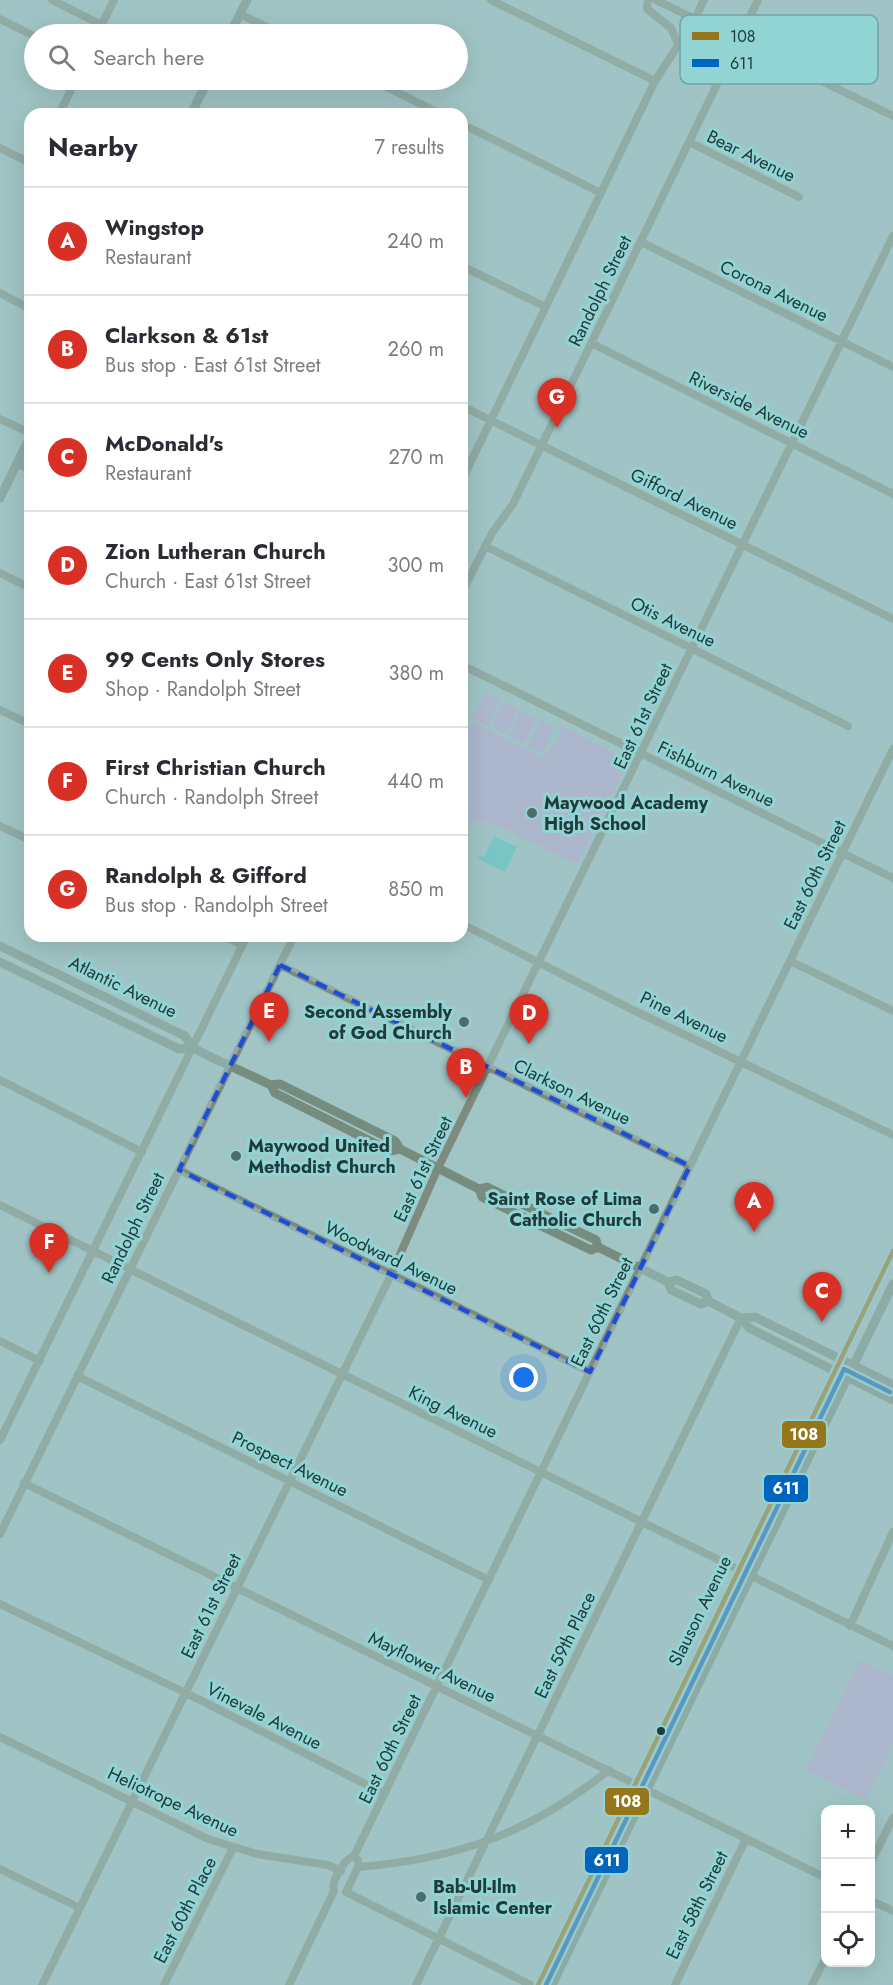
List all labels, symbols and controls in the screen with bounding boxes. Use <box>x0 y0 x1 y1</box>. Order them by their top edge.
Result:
legend <box>680 15 878 84</box>
search box <box>24 24 468 90</box>
text: 108 <box>730 25 756 48</box>
icon: search <box>45 41 78 74</box>
text: Search here <box>93 41 204 73</box>
text: 611 <box>730 52 754 75</box>
street label: Bear Avenue <box>702 123 800 189</box>
text: Nearby <box>48 128 137 166</box>
text: 7 results <box>375 133 444 162</box>
text: Wingstop <box>105 211 204 243</box>
text: A <box>60 227 75 256</box>
text: 240 m <box>387 227 444 256</box>
street label: Randolph Street <box>562 231 638 351</box>
text: Restaurant <box>105 243 191 272</box>
street label: Corona Avenue <box>716 254 832 328</box>
text: Clarkson & 61st <box>105 319 268 351</box>
text: B <box>61 335 74 364</box>
text: 260 m <box>388 335 444 364</box>
text: Bus stop · East 61st Street <box>105 351 320 380</box>
street label: Riverside Avenue <box>685 365 813 445</box>
pin: G <box>538 378 576 428</box>
text: McDonald's <box>105 427 223 459</box>
text: C <box>60 443 75 472</box>
text: 270 m <box>389 443 444 472</box>
text: Restaurant <box>105 459 191 488</box>
street label: Gifford Avenue <box>626 462 742 536</box>
text: Zion Lutheran Church <box>105 535 326 567</box>
text: D <box>60 551 75 580</box>
text: 300 m <box>387 551 444 580</box>
text: Church · East 61st Street <box>105 567 311 596</box>
street label: Otis Avenue <box>626 590 720 654</box>
text: 99 Cents Only Stores <box>105 643 325 675</box>
street label: East 61st Street <box>607 658 679 773</box>
text: E <box>61 659 74 688</box>
text: 380 m <box>389 659 444 688</box>
text: Shop · Randolph Street <box>105 675 301 704</box>
street label: Fishburn Avenue <box>653 734 779 814</box>
text: First Christian Church <box>105 751 326 783</box>
text: F <box>62 767 73 796</box>
text: 440 m <box>387 767 444 796</box>
text: Church · Randolph Street <box>105 783 318 812</box>
place label: Maywood Academy High School <box>544 790 709 837</box>
marker: Maywood Academy High School <box>525 806 539 820</box>
street label: East 60th Street <box>777 815 853 934</box>
text: Randolph & Gifford <box>105 859 307 891</box>
text: G <box>59 875 76 904</box>
text: 850 m <box>388 875 444 904</box>
text: Bus stop · Randolph Street <box>105 891 328 920</box>
street label: Atlantic Avenue <box>64 950 182 1024</box>
street label: Pine Avenue <box>636 985 732 1049</box>
pin: E <box>250 992 288 1042</box>
pin: D <box>510 994 548 1044</box>
place label: Second Assembly of God Church <box>304 999 453 1046</box>
marker: Second Assembly of God Church <box>457 1015 471 1029</box>
pin: B <box>446 1048 486 1098</box>
street label: Clarkson Avenue <box>509 1052 635 1132</box>
street label: East 61st Street <box>387 1111 459 1226</box>
place label: Maywood United Methodist Church <box>248 1133 396 1180</box>
marker: Maywood United Methodist Church <box>229 1149 243 1163</box>
street label: Randolph Street <box>95 1168 171 1288</box>
pin: A <box>734 1182 774 1232</box>
place label: Saint Rose of Lima Catholic Church <box>487 1186 642 1233</box>
marker: Saint Rose of Lima Catholic Church <box>647 1202 661 1216</box>
street label: Woodward Avenue <box>320 1215 462 1301</box>
pin: F <box>29 1224 68 1273</box>
street label: East 60th Street <box>564 1252 640 1371</box>
pin: C <box>802 1272 842 1322</box>
your location <box>509 1363 538 1392</box>
street label: King Avenue <box>404 1379 502 1445</box>
line badge: 108 <box>781 1420 827 1449</box>
text: 108 <box>790 1423 818 1446</box>
street label: Prospect Avenue <box>227 1425 353 1503</box>
line badge: 611 <box>763 1474 809 1503</box>
text: 611 <box>773 1477 800 1500</box>
street label: East 61st Street <box>174 1548 248 1663</box>
street label: Slauson Avenue <box>662 1551 738 1671</box>
street label: East 59th Place <box>528 1587 602 1703</box>
street label: Mayflower Avenue <box>364 1625 500 1709</box>
street label: Vinevale Avenue <box>202 1676 326 1756</box>
street label: East 60th Street <box>352 1689 428 1808</box>
unlabelled marker <box>655 1725 667 1737</box>
street label: Heliotrope Avenue <box>103 1760 243 1844</box>
line badge: 108 <box>604 1787 650 1816</box>
text: 108 <box>613 1790 641 1813</box>
map controls <box>821 1805 875 1967</box>
button: + <box>821 1805 875 1859</box>
line badge: 611 <box>584 1846 629 1874</box>
street label: East 58th Street <box>660 1846 735 1964</box>
text: 611 <box>594 1849 621 1872</box>
street label: East 60th Place <box>147 1852 223 1968</box>
button: − <box>821 1859 875 1913</box>
place label: Bab-Ul-Ilm Islamic Center <box>433 1874 553 1921</box>
marker: Bab-Ul-Ilm Islamic Center <box>414 1890 428 1904</box>
button: locate <box>821 1913 875 1967</box>

